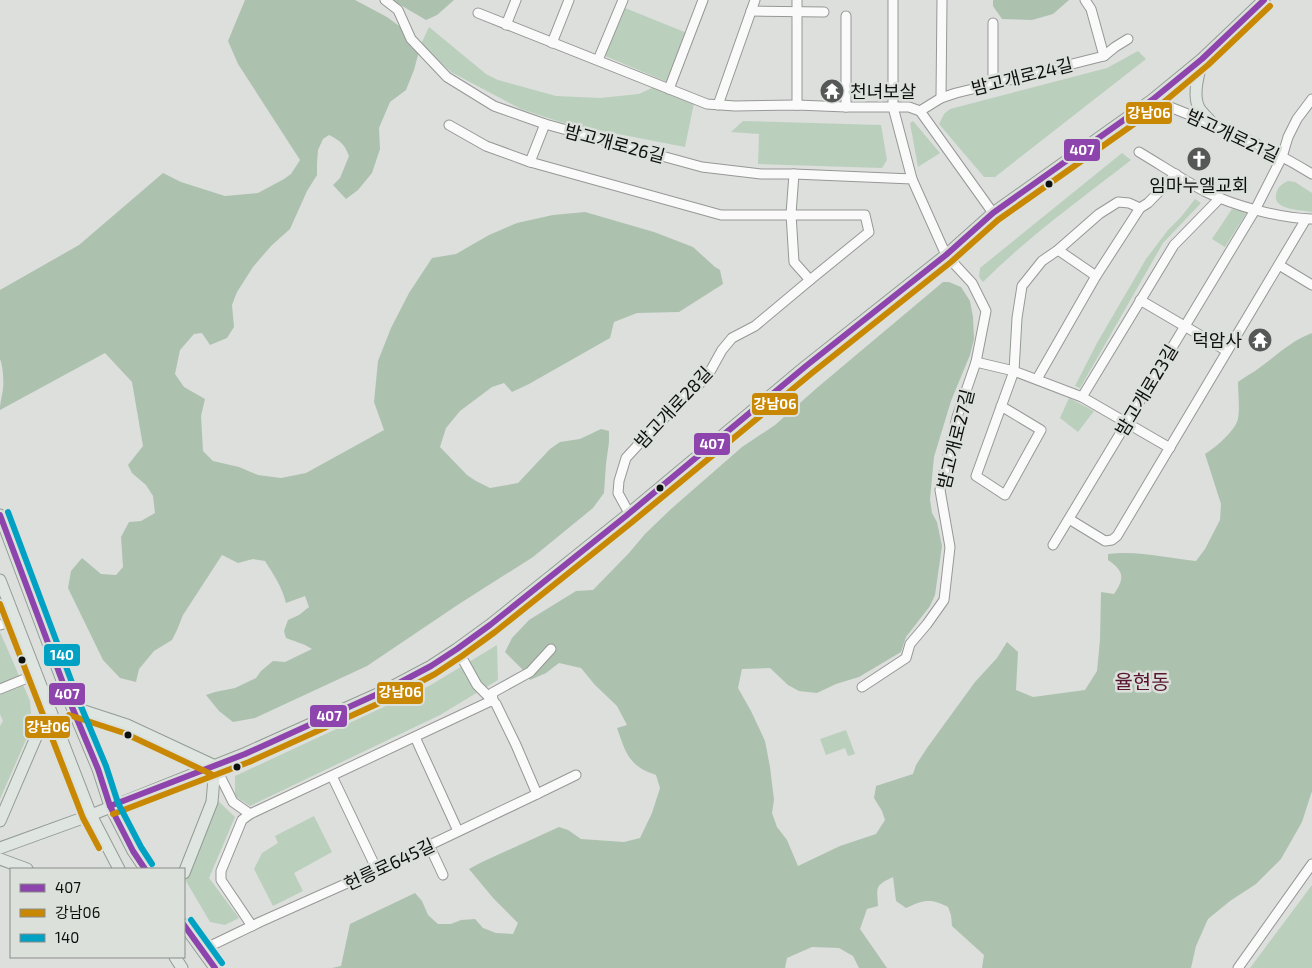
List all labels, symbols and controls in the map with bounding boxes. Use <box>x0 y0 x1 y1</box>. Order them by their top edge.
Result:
street label: 밤고개로24길 <box>969 53 1075 99</box>
temple icon: 천녀보살 <box>819 78 845 104</box>
place label: 천녀보살 <box>850 80 916 102</box>
line badge: 강남06 <box>1125 101 1173 125</box>
text: 강남06 <box>1128 104 1170 121</box>
street label: 밤고개로21길 <box>1183 104 1283 166</box>
street label: 밤고개로26길 <box>562 119 668 167</box>
line badge: 407 <box>1063 138 1101 162</box>
text: 407 <box>1069 141 1095 158</box>
church icon: 임마누엘교회 <box>1186 146 1212 172</box>
place label: 임마누엘교회 <box>1149 174 1249 196</box>
unlabelled marker <box>1044 179 1054 189</box>
temple icon: 덕암사 <box>1247 327 1273 353</box>
place label: 덕암사 <box>1192 329 1242 351</box>
street label: 밤고개로23길 <box>1110 340 1182 440</box>
street label: 밤고개로28길 <box>630 362 716 452</box>
street label: 밤고개로27길 <box>932 387 978 491</box>
line badge: 강남06 <box>751 392 799 416</box>
text: 강남06 <box>754 395 796 412</box>
line badge: 407 <box>693 432 731 456</box>
text: 407 <box>699 435 725 452</box>
unlabelled marker <box>655 483 665 493</box>
line badge: 140 <box>43 643 81 667</box>
text: 140 <box>50 646 74 663</box>
unlabelled marker <box>17 655 27 665</box>
district label: 율현동 <box>1114 669 1170 693</box>
line badge: 강남06 <box>376 681 424 705</box>
line badge: 407 <box>48 682 86 706</box>
text: 강남06 <box>379 683 421 700</box>
text: 407 <box>54 685 80 702</box>
line badge: 407 <box>309 704 348 728</box>
text: 407 <box>316 707 342 724</box>
line badge: 강남06 <box>24 715 71 739</box>
text: 강남06 <box>27 718 69 735</box>
unlabelled marker <box>123 730 133 740</box>
unlabelled marker <box>232 762 242 772</box>
street label: 헌릉로645길 <box>340 833 438 895</box>
legend <box>10 868 185 958</box>
text: 407 <box>55 878 81 896</box>
text: 강남06 <box>55 903 100 921</box>
text: 140 <box>55 928 79 946</box>

